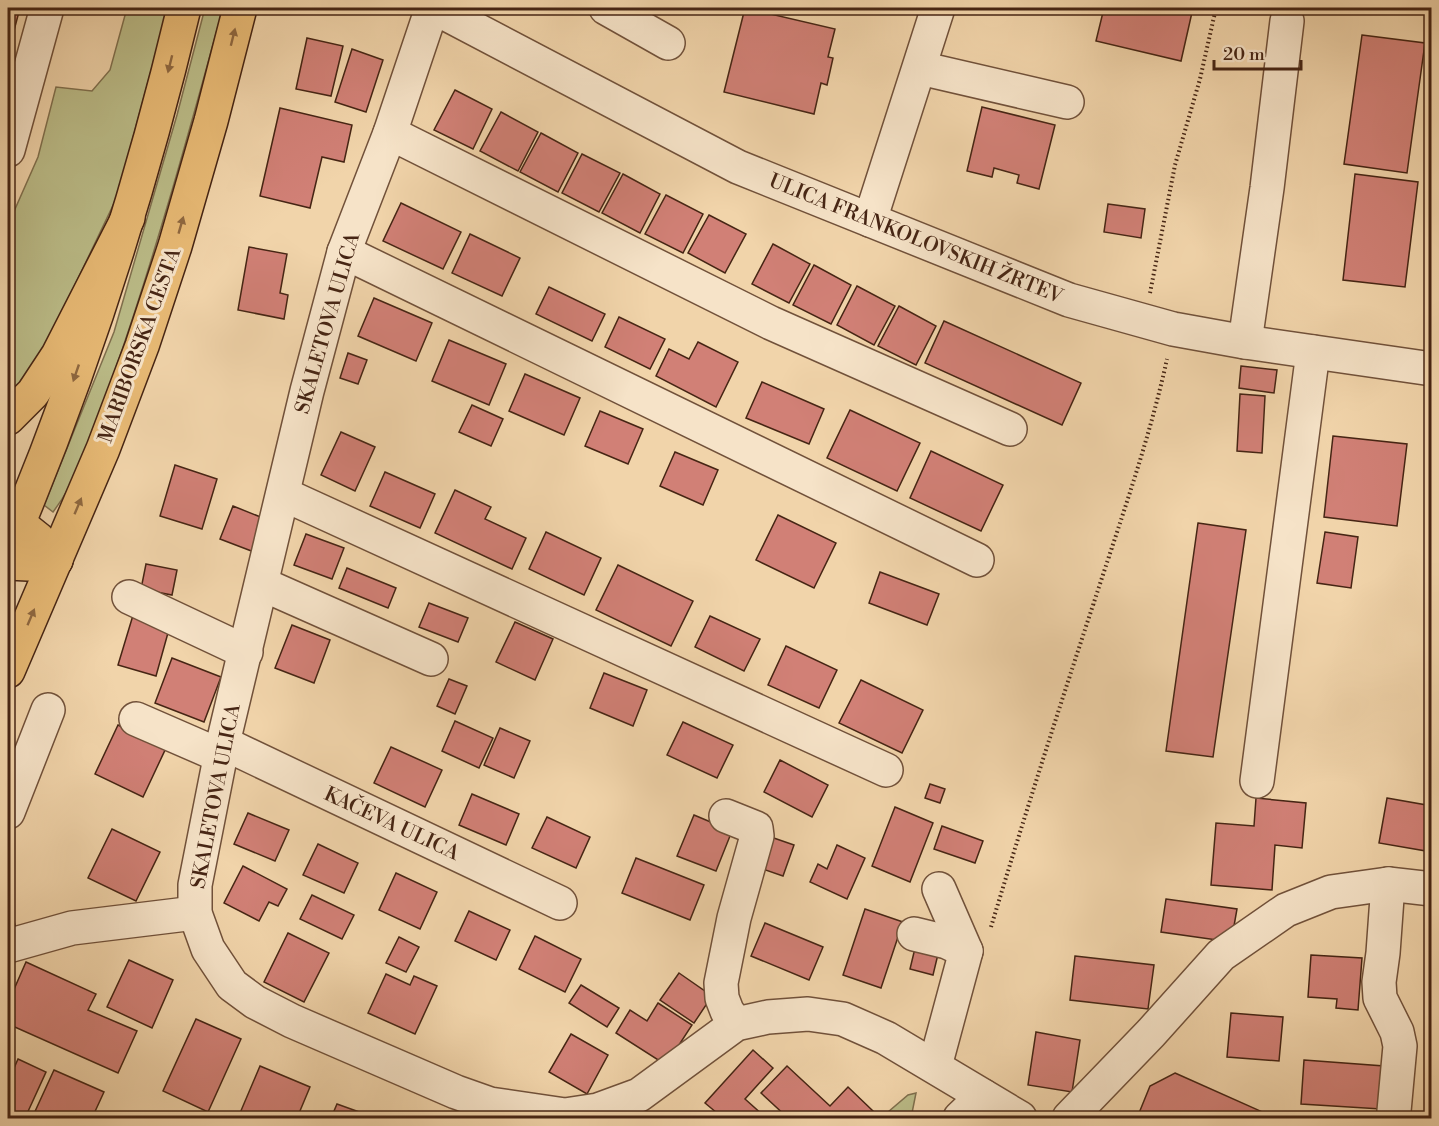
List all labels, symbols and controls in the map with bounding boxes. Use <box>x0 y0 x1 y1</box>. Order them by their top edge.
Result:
one-way arrow <box>228 28 238 46</box>
scale bar <box>1214 33 1301 71</box>
text: 20 m <box>1223 43 1265 66</box>
one-way arrow <box>165 55 175 74</box>
street label: ULICA FRANKOLOVSKIH ŽRTEV <box>765 168 1067 310</box>
one-way arrow <box>177 216 186 234</box>
street label: SKALETOVA ULICA <box>291 229 367 417</box>
street label: MARIBORSKA CESTA <box>94 243 188 446</box>
one-way arrow <box>70 364 80 382</box>
one-way arrow <box>73 497 83 515</box>
one-way arrow <box>26 608 36 626</box>
street label: SKALETOVA ULICA <box>186 701 247 891</box>
street label: KAČEVA ULICA <box>320 781 465 867</box>

